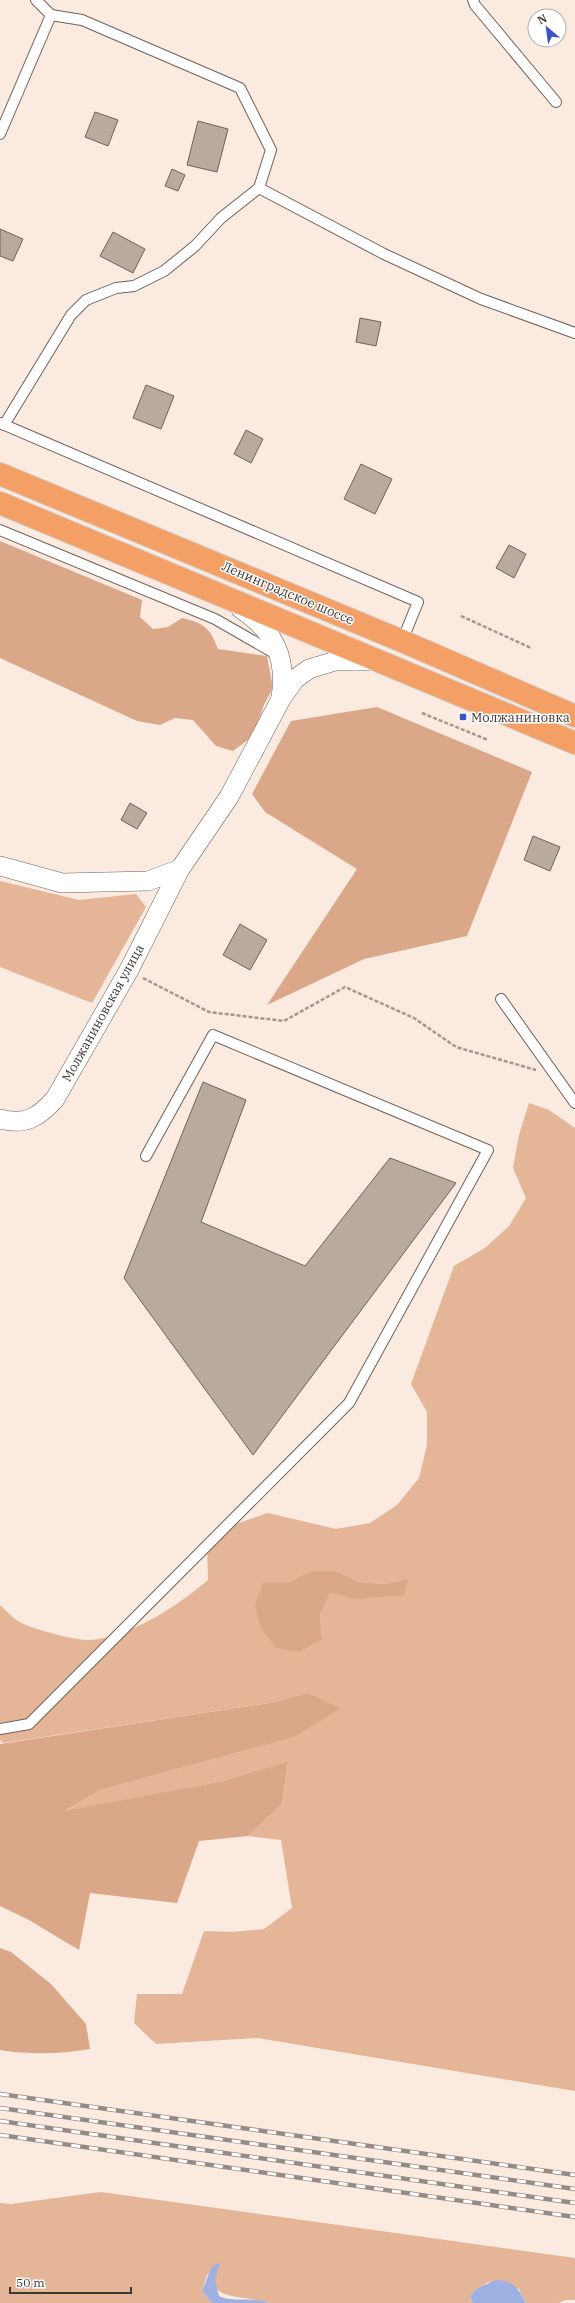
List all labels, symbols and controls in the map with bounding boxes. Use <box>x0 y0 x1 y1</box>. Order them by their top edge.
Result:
north arrow <box>527 8 567 48</box>
text: N <box>535 11 550 27</box>
street label: Ленинградское шоссе <box>220 558 356 628</box>
place label: Молжаниновка <box>471 709 570 726</box>
marker: Молжаниновка <box>458 712 468 722</box>
street label: Молжаниновская улица <box>58 941 148 1085</box>
scale bar <box>10 2269 131 2295</box>
text: 50 m <box>16 2275 45 2290</box>

